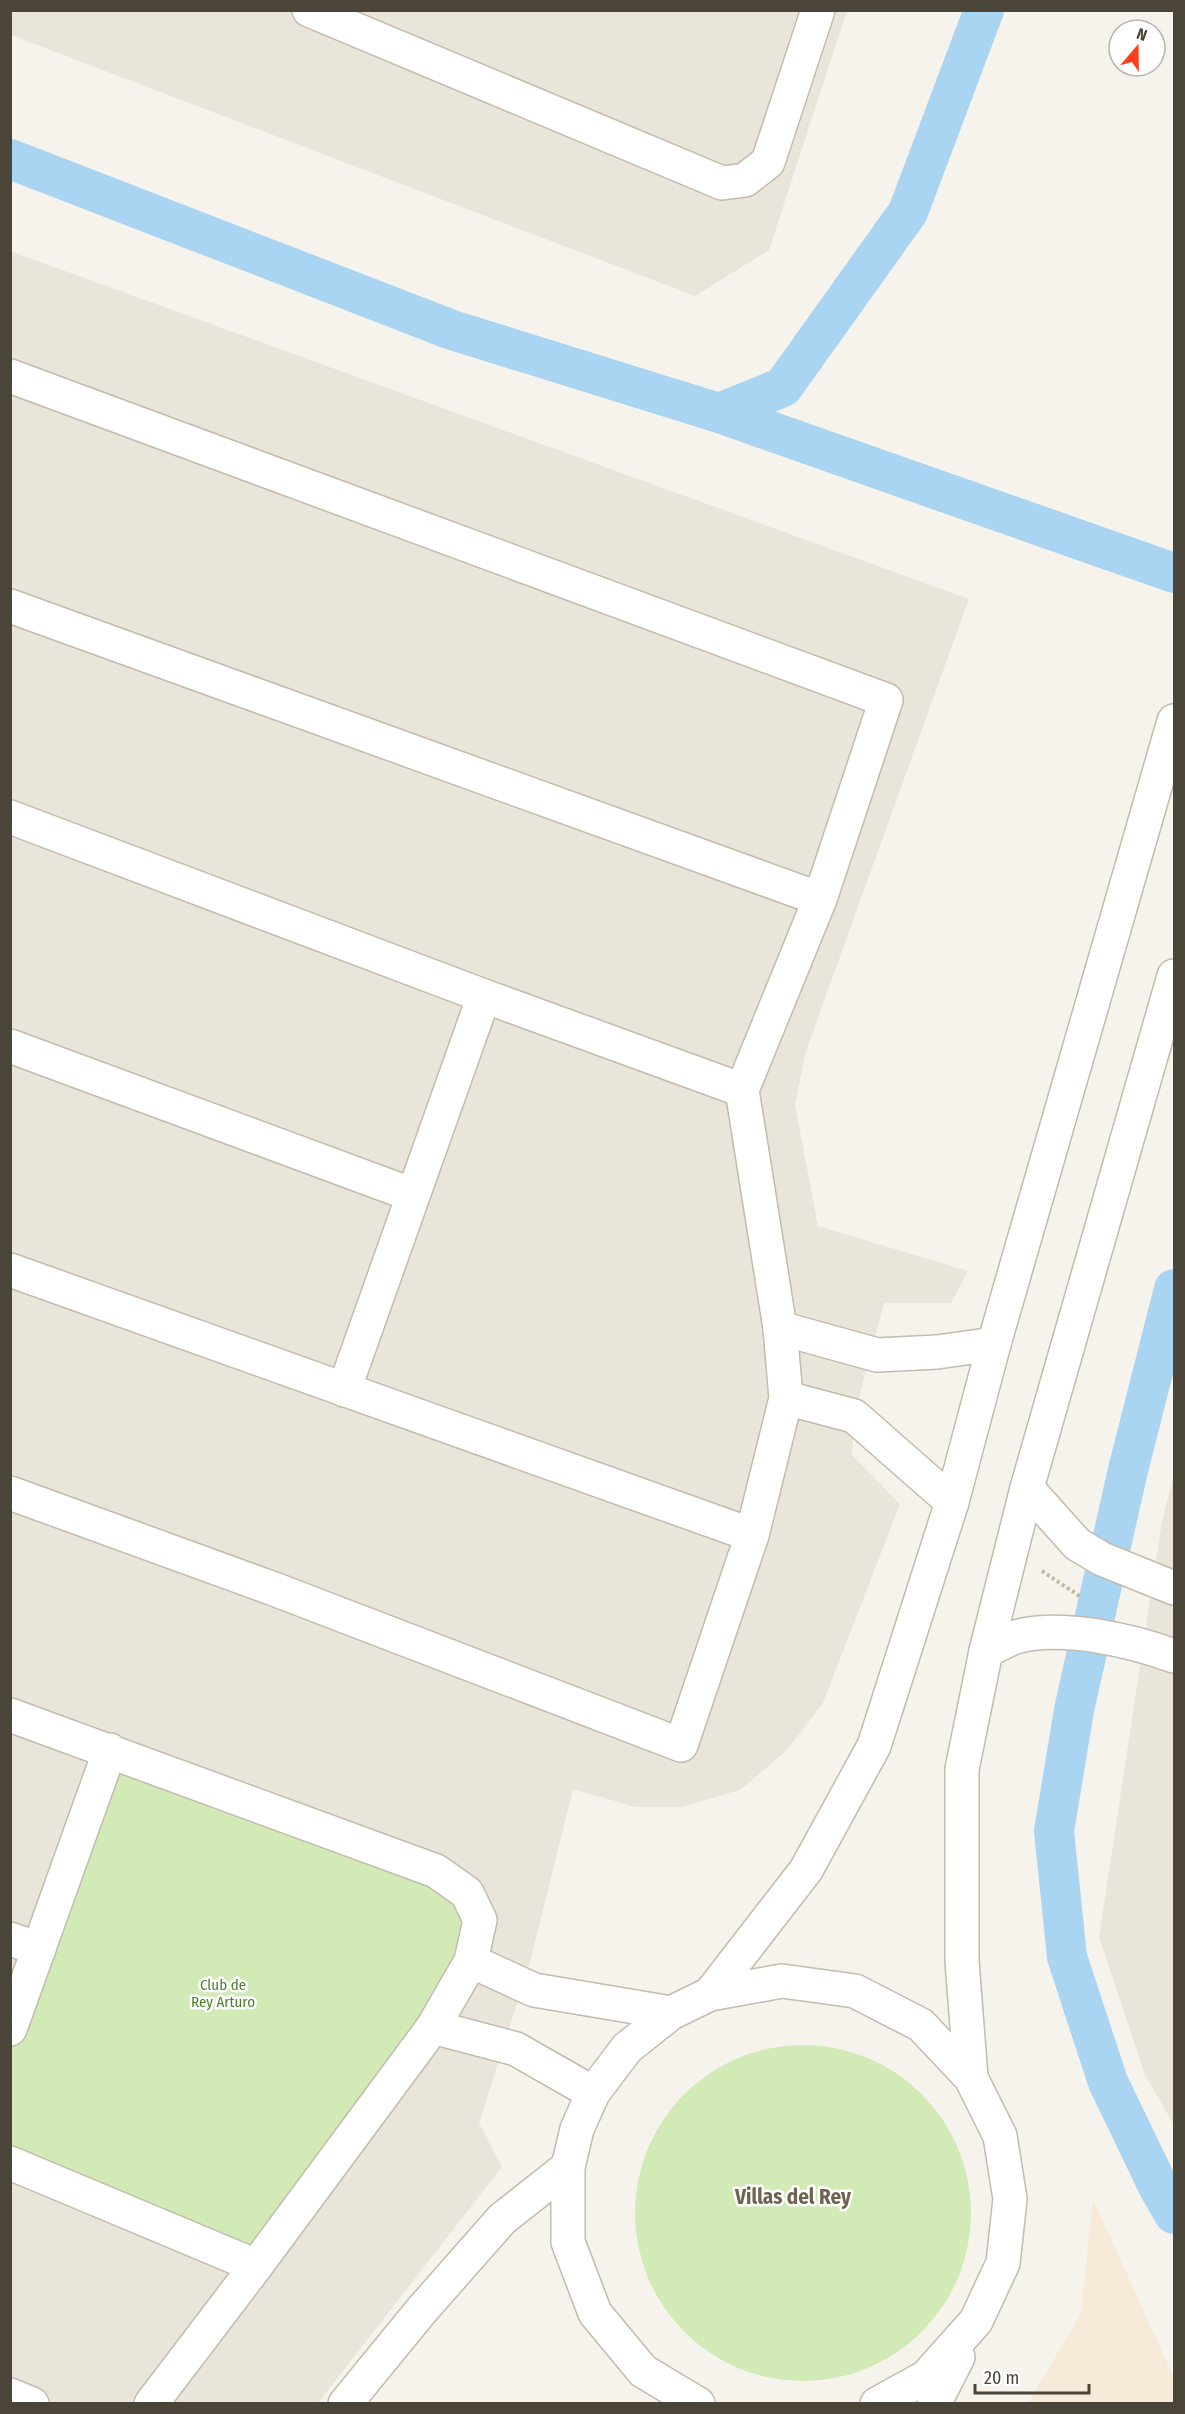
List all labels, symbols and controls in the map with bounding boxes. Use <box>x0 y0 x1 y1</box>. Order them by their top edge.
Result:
north arrow <box>1107 18 1167 78</box>
text: N <box>1134 24 1150 45</box>
park label: Club de Rey Arturo <box>191 1976 255 2011</box>
district label: Villas del Rey <box>734 2184 852 2210</box>
scale bar <box>975 2357 1089 2395</box>
text: 20 m <box>984 2367 1019 2389</box>

